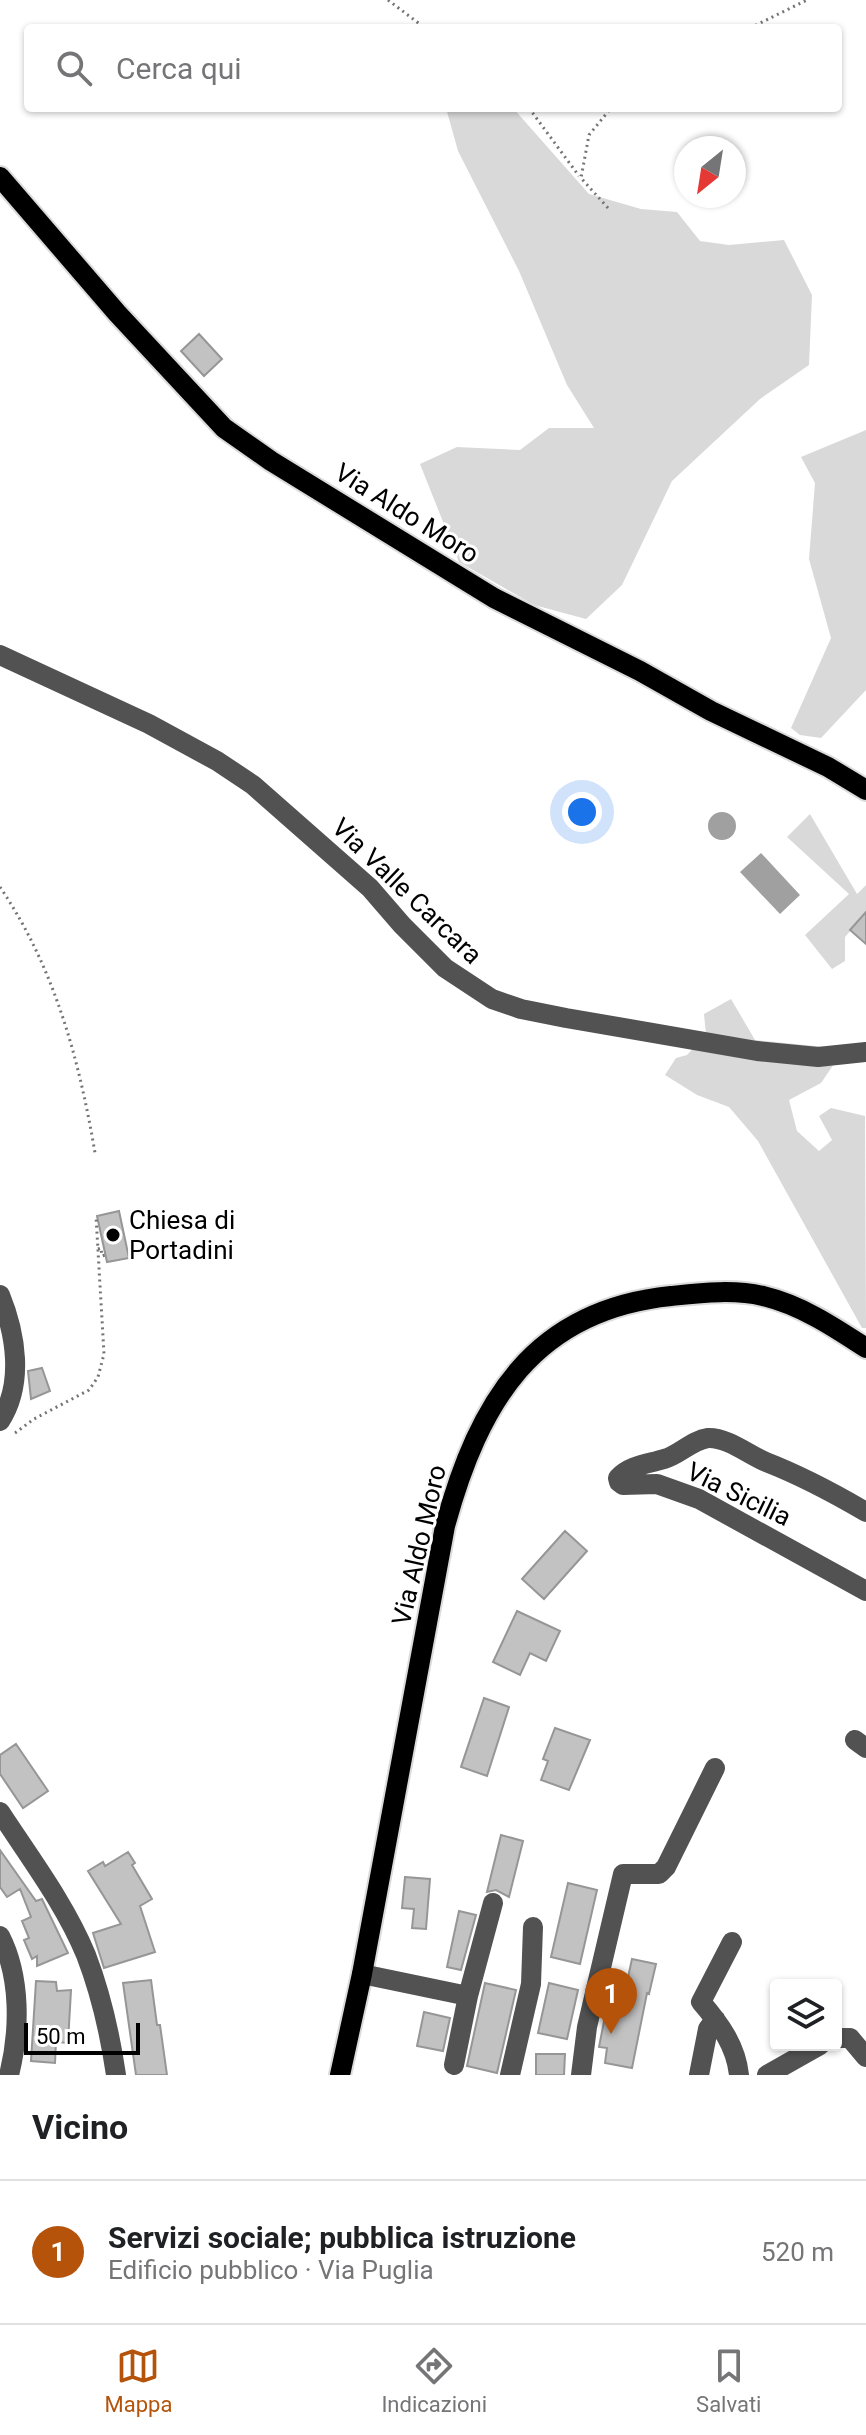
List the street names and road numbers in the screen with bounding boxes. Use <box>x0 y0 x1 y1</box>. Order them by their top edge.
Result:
street label: Via Aldo Moro <box>330 457 484 569</box>
street label: Via Valle Carcara <box>326 812 488 970</box>
street label: Via Sicilia <box>682 1456 796 1532</box>
street label: Via Aldo Moro <box>386 1462 452 1628</box>

